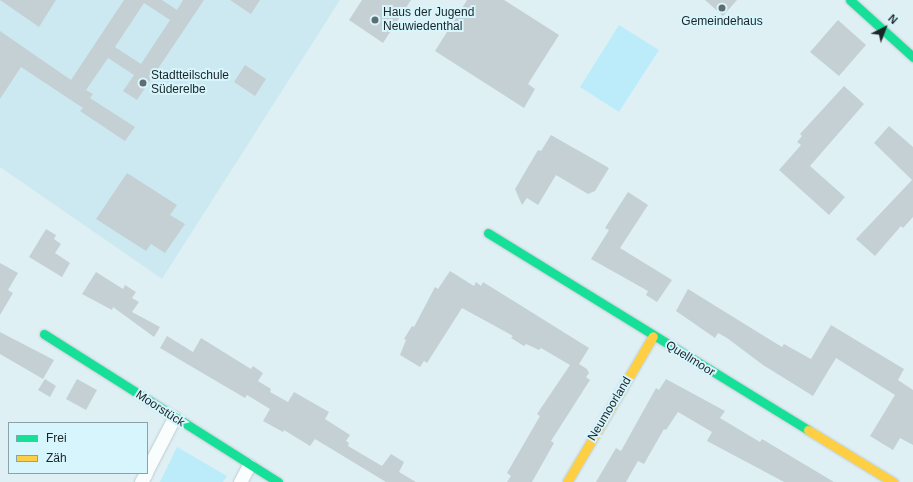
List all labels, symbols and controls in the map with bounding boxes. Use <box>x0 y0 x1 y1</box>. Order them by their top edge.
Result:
marker: Gemeindehaus <box>717 3 727 13</box>
place label: Haus der Jugend Neuwiedenthal <box>383 6 474 34</box>
north arrow <box>865 8 905 48</box>
text: N <box>886 12 900 26</box>
marker: Haus der Jugend Neuwiedenthal <box>370 15 380 25</box>
place label: Gemeindehaus <box>681 15 763 29</box>
place label: Stadtteilschule Süderelbe <box>151 69 229 97</box>
marker: Stadtteilschule Süderelbe <box>138 78 148 88</box>
street label: Quellmoor <box>663 338 717 380</box>
street label: Neumoorland <box>585 374 635 444</box>
street label: Moorstück <box>133 388 187 430</box>
legend <box>8 422 148 474</box>
text: Frei <box>46 431 67 445</box>
text: Zäh <box>46 451 67 465</box>

